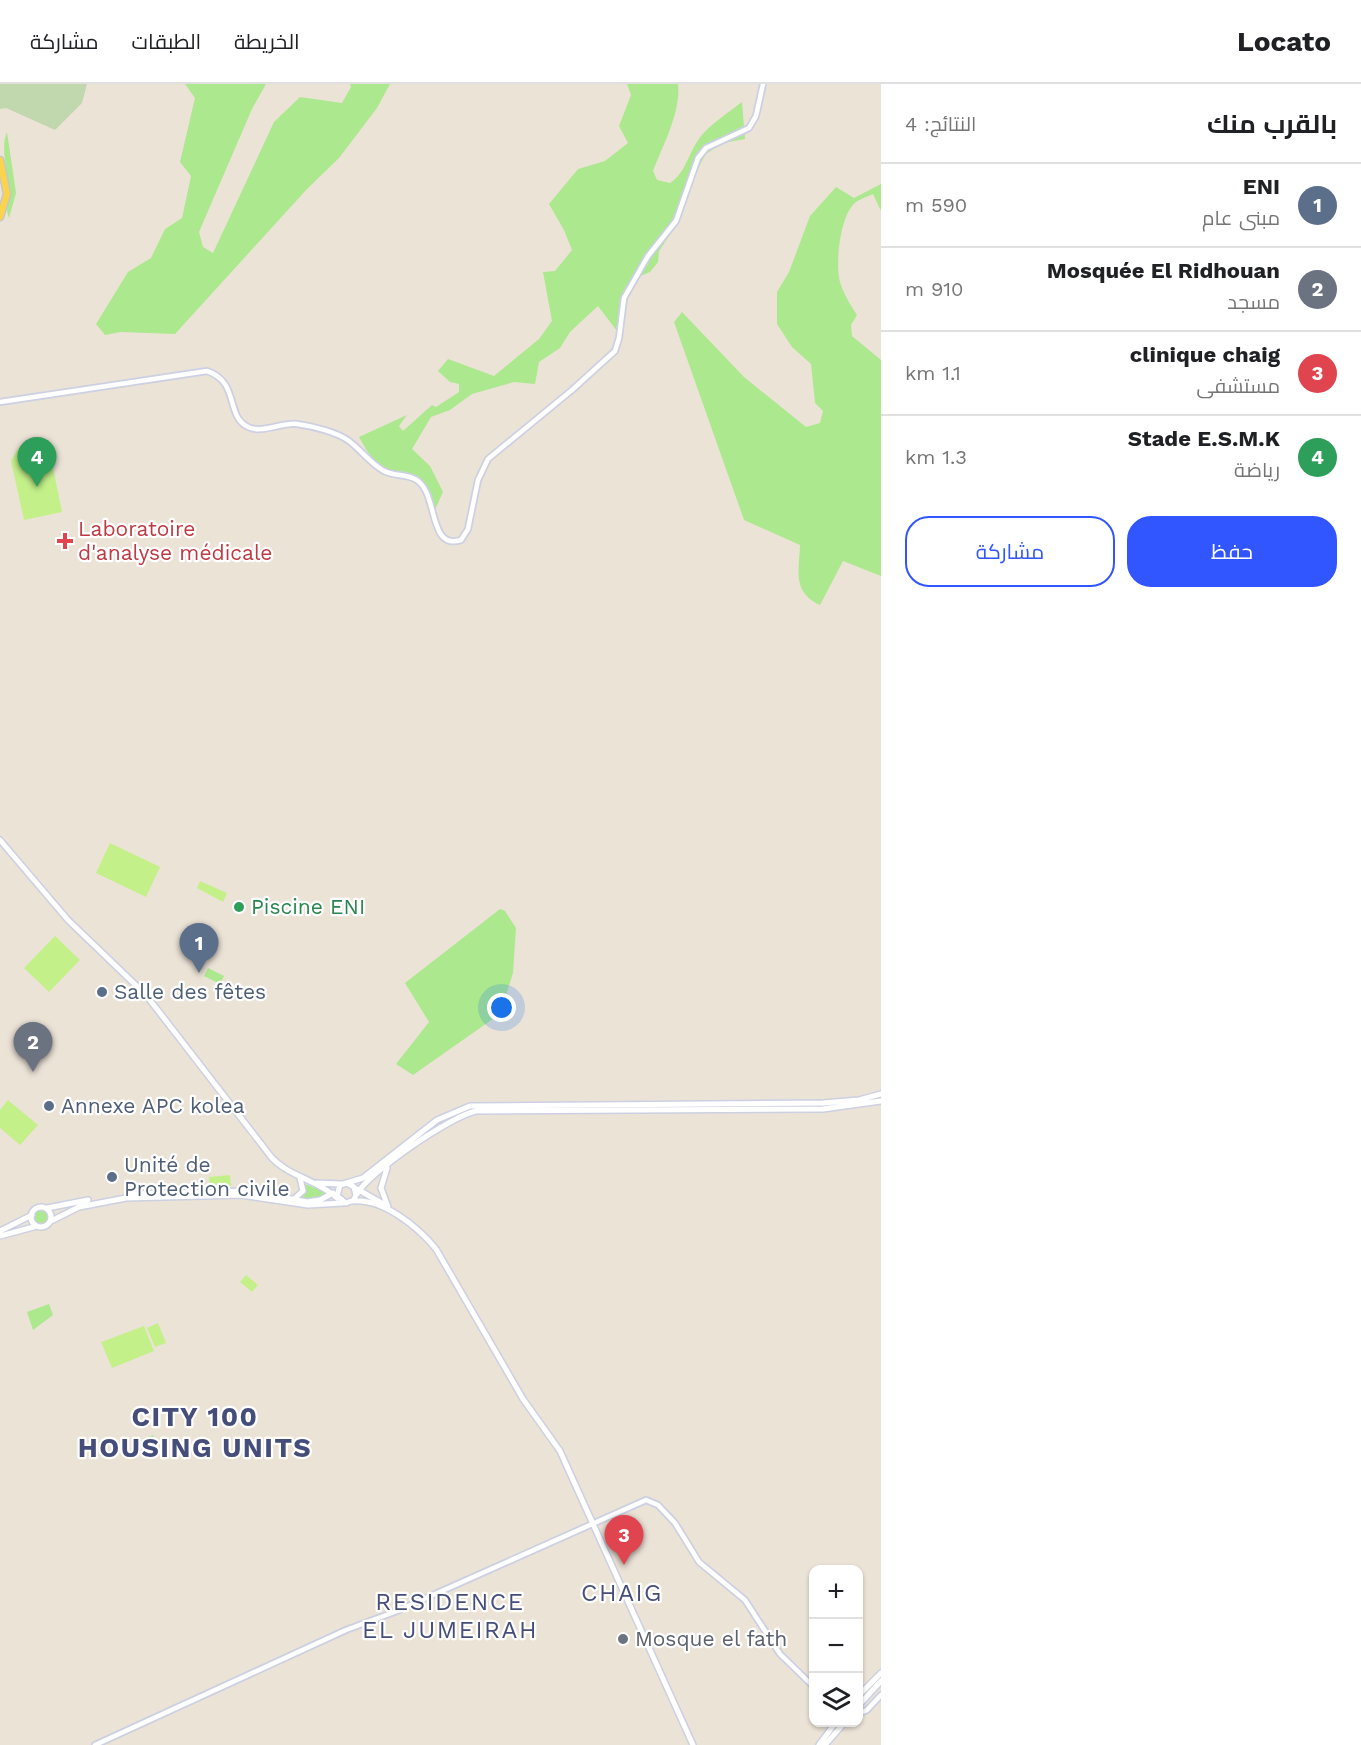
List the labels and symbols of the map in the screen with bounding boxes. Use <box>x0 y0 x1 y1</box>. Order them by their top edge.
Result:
pin: 4 <box>18 438 57 487</box>
place label: Laboratoire d'analyse médicale <box>78 516 272 565</box>
marker: Laboratoire d'analyse médicale <box>56 532 74 550</box>
place label: Piscine ENI <box>251 894 365 919</box>
marker: Piscine ENI <box>232 900 246 914</box>
pin: 1 <box>180 924 218 973</box>
place label: Salle des fêtes <box>114 979 266 1004</box>
marker: Salle des fêtes <box>95 985 109 999</box>
your location <box>487 993 516 1022</box>
pin: 2 <box>14 1022 52 1072</box>
place label: Annexe APC kolea <box>61 1093 245 1118</box>
marker: Annexe APC kolea <box>42 1099 56 1113</box>
place label: Unité de Protection civile <box>124 1152 290 1201</box>
marker: Unité de Protection civile <box>105 1170 119 1184</box>
district label: CITY 100 HOUSING UNITS <box>78 1401 312 1464</box>
pin: 3 <box>604 1516 644 1565</box>
district label: CHAIG <box>581 1579 663 1607</box>
district label: RESIDENCE EL JUMEIRAH <box>362 1588 538 1644</box>
place label: Mosque el fath <box>635 1626 787 1651</box>
marker: Mosque el fath <box>616 1632 630 1646</box>

